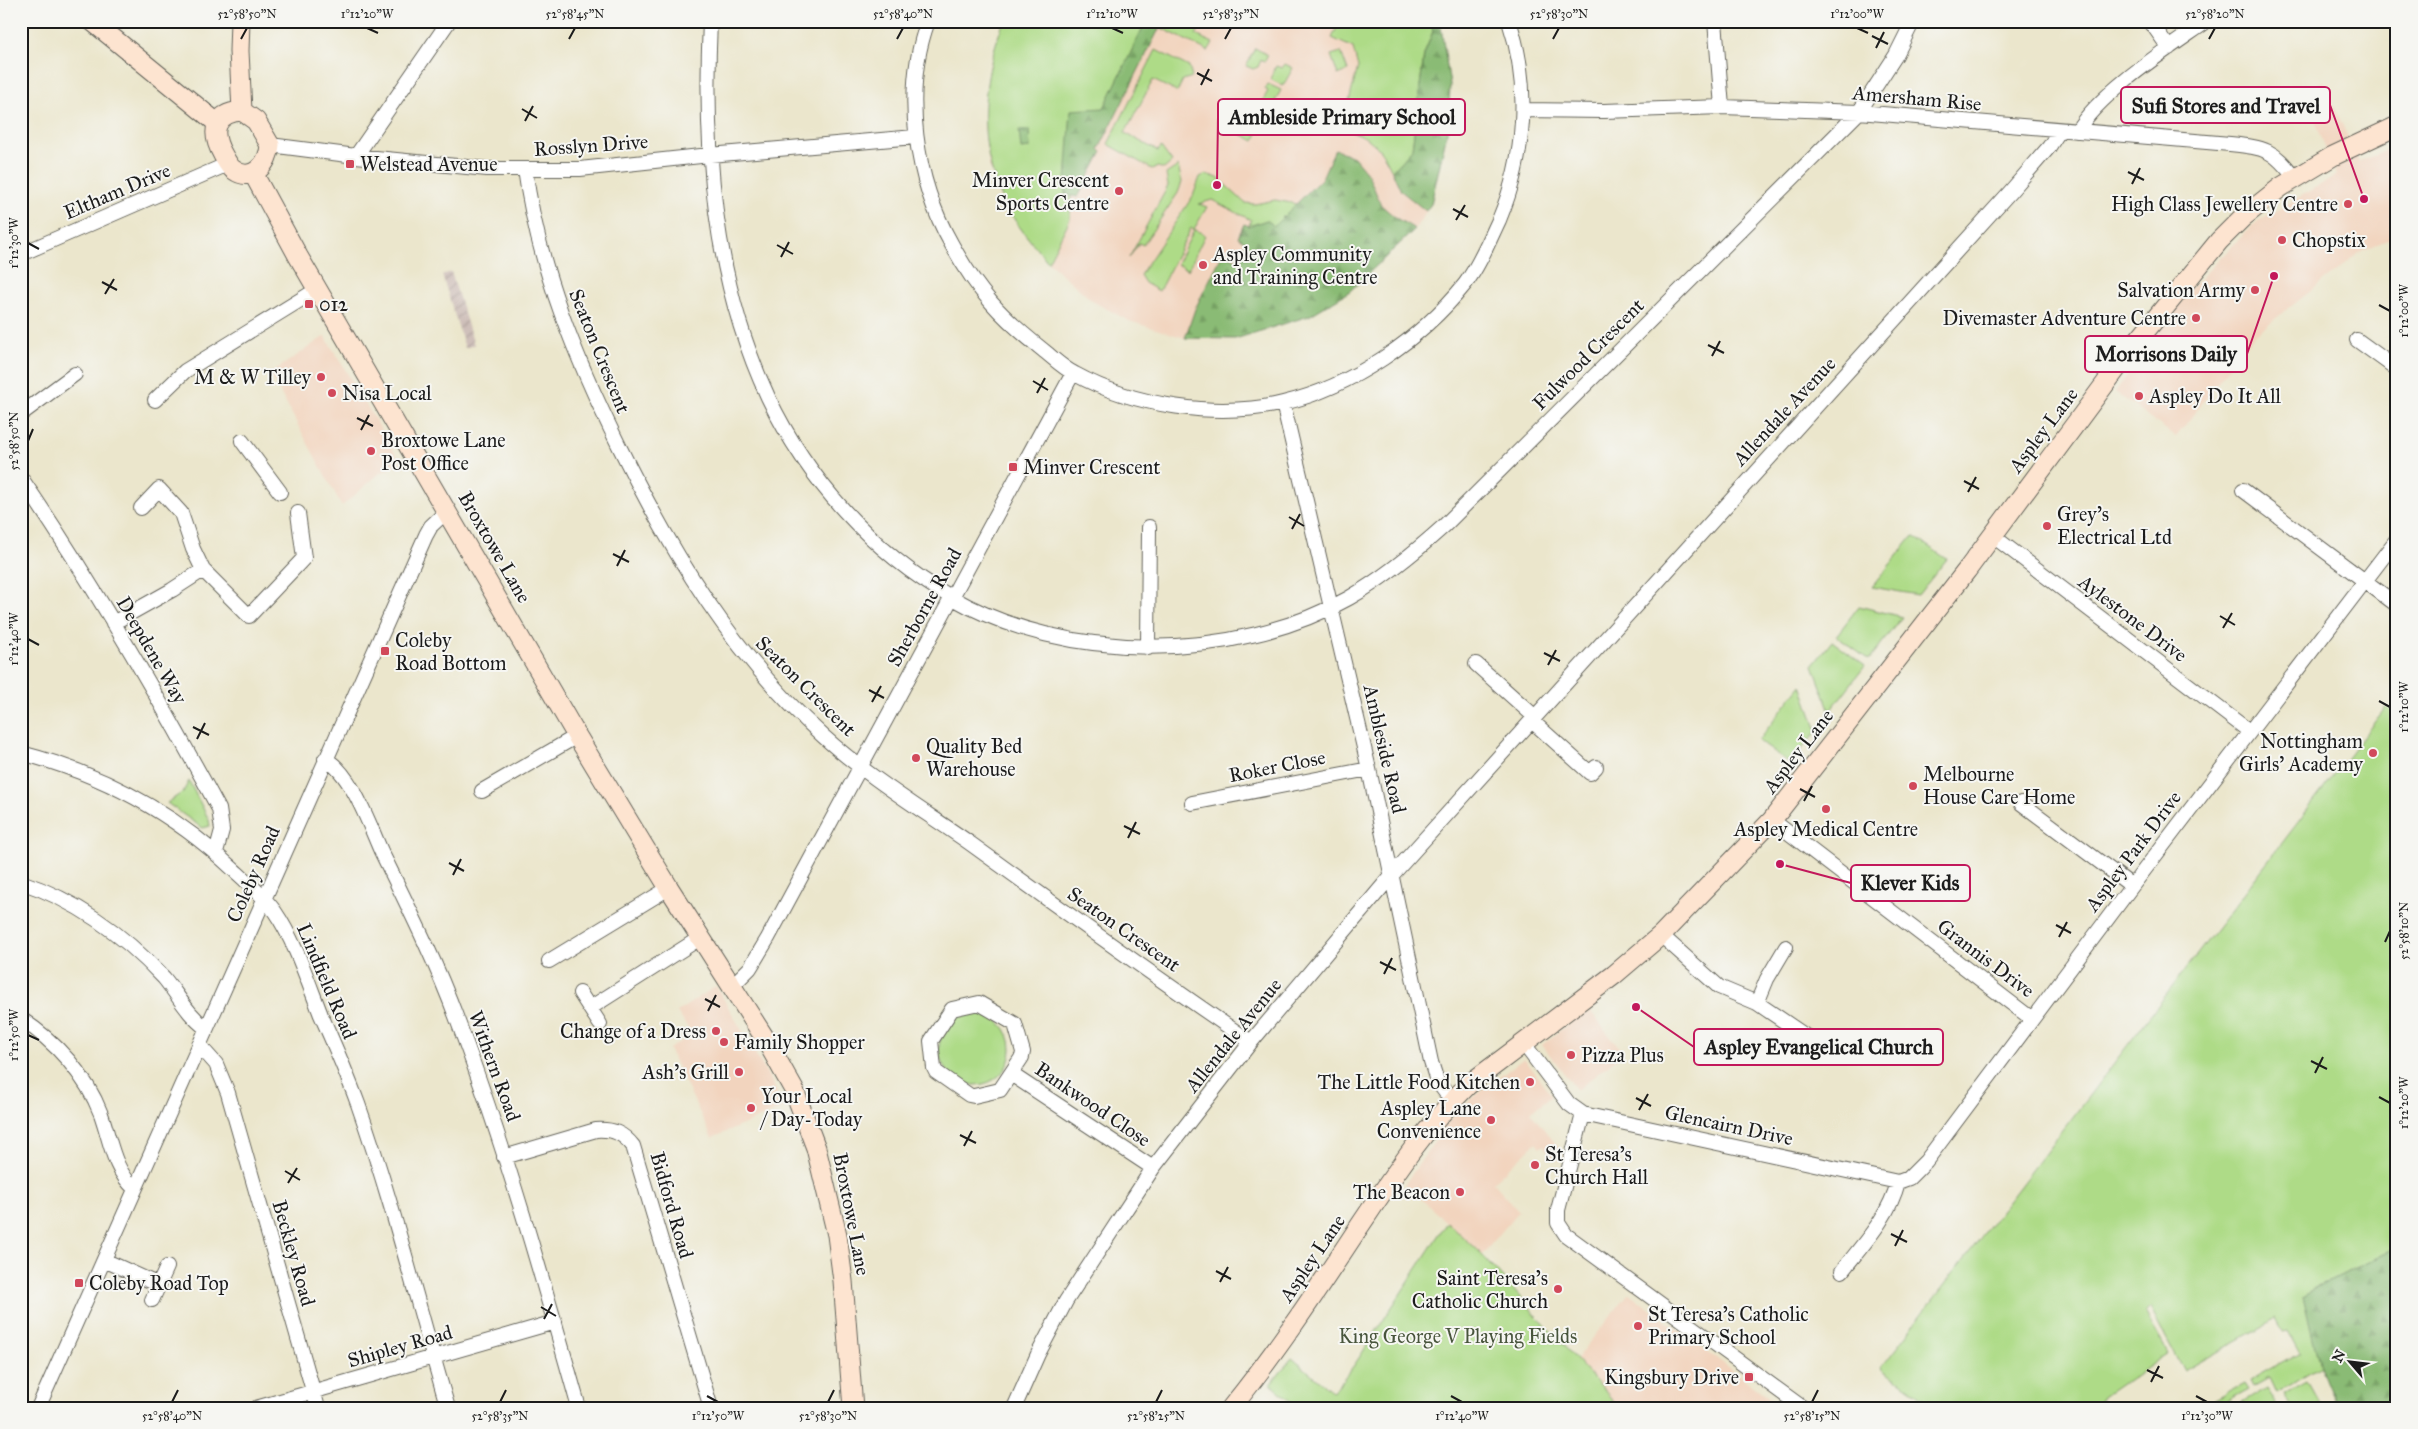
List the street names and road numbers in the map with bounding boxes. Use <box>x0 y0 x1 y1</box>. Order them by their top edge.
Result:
street label: Amersham Rise <box>1851 80 1982 116</box>
street label: Rosslyn Drive <box>533 129 649 161</box>
street label: Eltham Drive <box>60 158 174 224</box>
street label: Seaton Crescent <box>564 285 636 417</box>
street label: Fulwood Crescent <box>1527 293 1649 415</box>
street label: Allendale Avenue <box>1727 352 1840 471</box>
street label: Aspley Lane <box>2003 383 2083 478</box>
street label: Broxtowe Lane <box>453 487 537 607</box>
street label: Sherborne Road <box>882 544 966 670</box>
street label: Aylestone Drive <box>2073 569 2192 667</box>
street label: Deepdene Way <box>112 592 193 708</box>
street label: Seaton Crescent <box>751 631 861 741</box>
street label: Ambleside Road <box>1358 681 1411 816</box>
street label: Aspley Lane <box>1757 704 1838 799</box>
street label: Roker Close <box>1227 745 1327 787</box>
street label: Aspley Park Drive <box>2079 786 2186 917</box>
street label: Coleby Road <box>221 822 285 926</box>
street label: Seaton Crescent <box>1063 881 1185 977</box>
street label: Grannis Drive <box>1933 914 2039 1002</box>
street label: Lindfield Road <box>292 920 362 1042</box>
street label: Allendale Avenue <box>1179 973 1286 1098</box>
street label: Withern Road <box>464 1007 526 1125</box>
street label: Bankwood Close <box>1031 1056 1155 1152</box>
street label: Glencairn Drive <box>1663 1100 1795 1150</box>
street label: Bidford Road <box>645 1149 699 1261</box>
street label: Broxtowe Lane <box>828 1151 876 1277</box>
street label: Beckley Road <box>267 1197 321 1309</box>
street label: Aspley Lane <box>1273 1210 1350 1307</box>
street label: Shipley Road <box>345 1320 455 1372</box>

